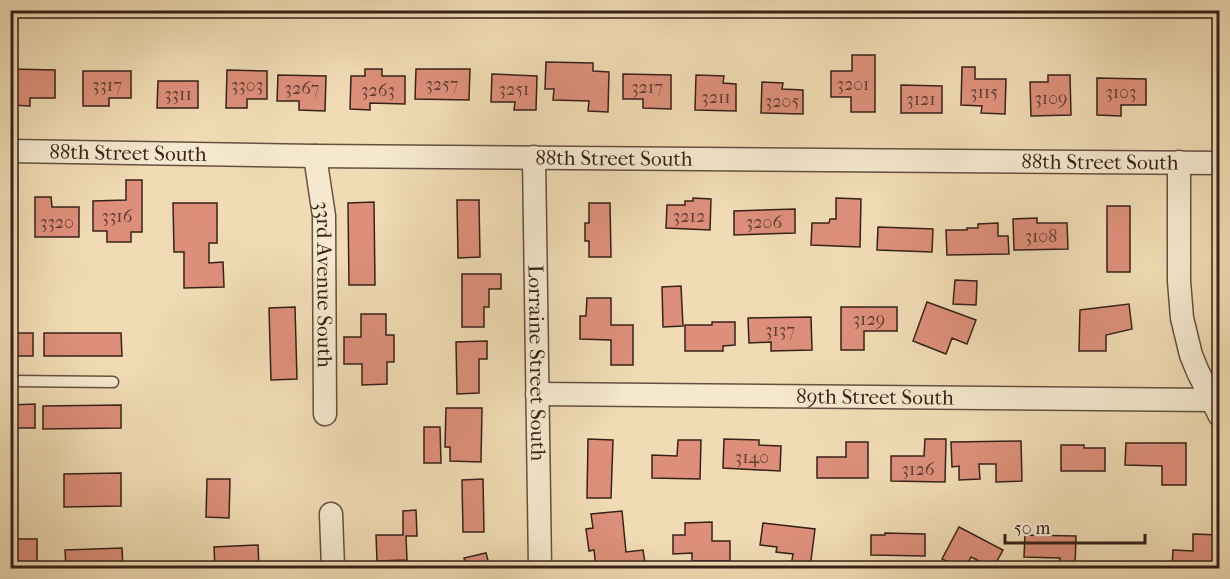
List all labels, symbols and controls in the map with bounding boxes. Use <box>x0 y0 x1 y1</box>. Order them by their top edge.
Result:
house number: 3257 <box>425 74 459 95</box>
house number: 3201 <box>837 74 869 95</box>
house number: 3317 <box>92 75 122 96</box>
house number: 3303 <box>231 75 263 96</box>
house number: 3217 <box>631 77 663 98</box>
house number: 3267 <box>285 78 320 99</box>
house number: 3251 <box>499 79 529 100</box>
house number: 3263 <box>361 80 395 101</box>
house number: 3115 <box>970 82 998 103</box>
house number: 3103 <box>1105 82 1137 103</box>
house number: 3311 <box>164 84 192 105</box>
house number: 3211 <box>701 87 731 108</box>
house number: 3109 <box>1034 88 1068 109</box>
house number: 3121 <box>906 89 936 110</box>
house number: 3205 <box>765 91 799 112</box>
street label: 88th Street South <box>49 140 207 166</box>
street label: 88th Street South <box>535 146 693 171</box>
street label: 88th Street South <box>1021 149 1179 175</box>
street label: 33rd Avenue South <box>310 199 337 368</box>
house number: 3316 <box>102 206 133 227</box>
house number: 3212 <box>673 206 705 227</box>
house number: 3320 <box>40 212 74 233</box>
house number: 3206 <box>746 212 782 233</box>
house number: 3108 <box>1025 226 1057 247</box>
street label: Lorraine Street South <box>524 265 550 462</box>
house number: 3129 <box>853 309 885 330</box>
house number: 3137 <box>765 320 795 341</box>
street label: 89th Street South <box>796 384 954 410</box>
house number: 3140 <box>735 447 769 468</box>
house number: 3126 <box>902 459 935 480</box>
scale bar <box>1005 507 1144 545</box>
text: 50 m <box>1014 518 1051 539</box>

